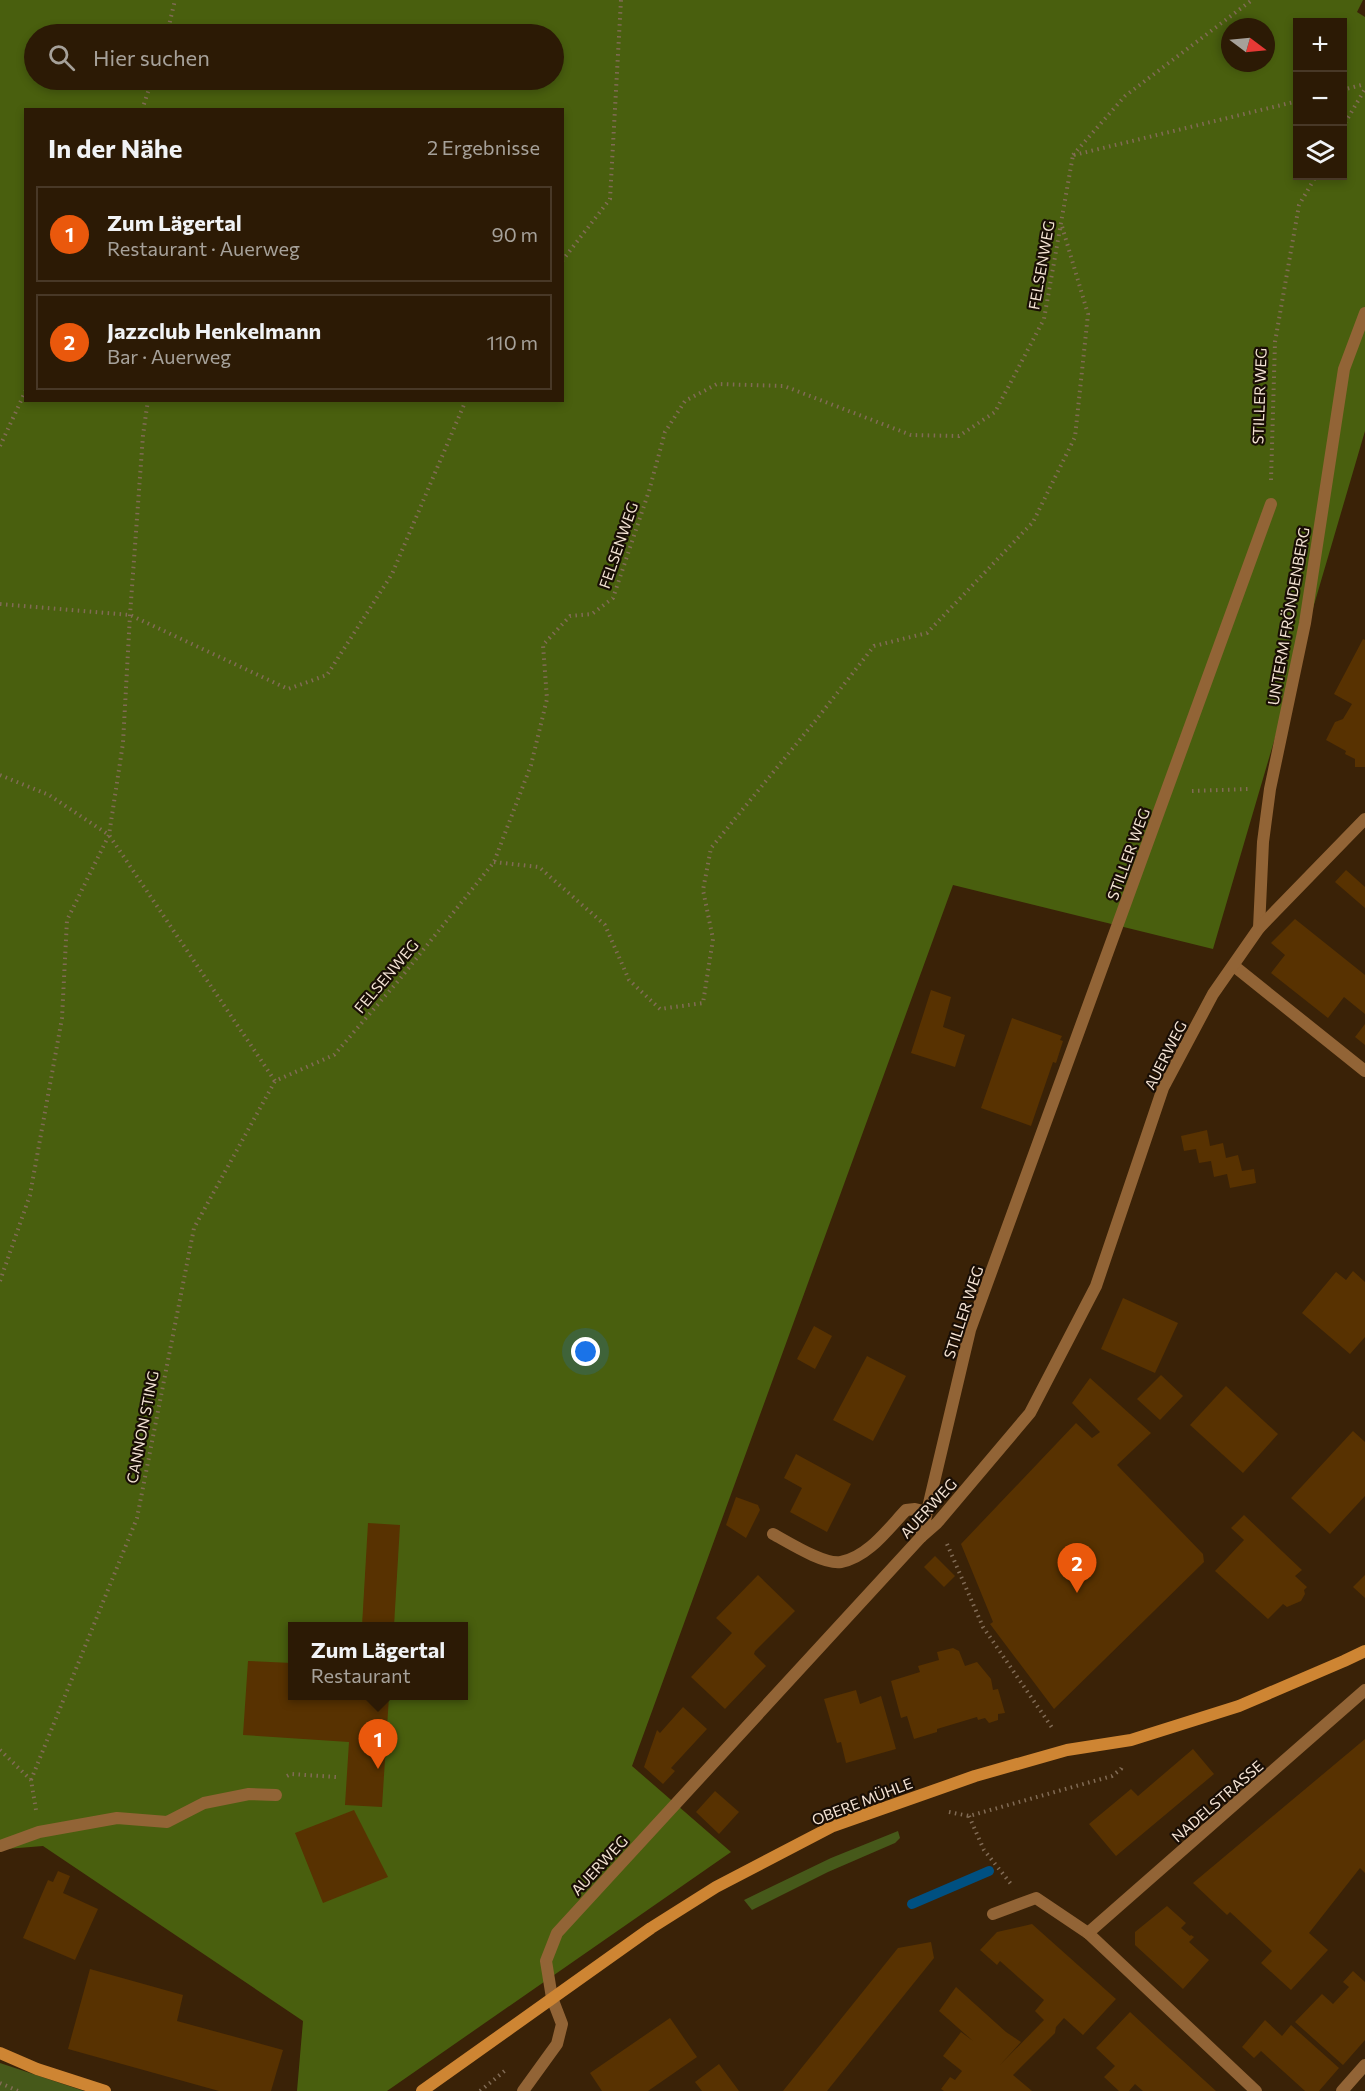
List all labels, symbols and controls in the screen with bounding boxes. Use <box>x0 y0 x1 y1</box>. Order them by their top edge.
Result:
north arrow <box>1221 18 1275 72</box>
map controls <box>1293 18 1347 180</box>
button: + <box>1293 18 1347 72</box>
search box <box>24 24 564 90</box>
icon: search <box>45 41 78 74</box>
text: Hier suchen <box>93 44 210 71</box>
button: − <box>1293 72 1347 126</box>
button: layers <box>1293 126 1347 180</box>
text: In der Nähe <box>48 132 183 163</box>
text: 2 Ergebnisse <box>427 135 540 159</box>
text: Zum Lägertal <box>107 209 242 236</box>
street label: FELSENWEG <box>1024 219 1058 311</box>
text: 1 <box>65 222 74 246</box>
text: 90 m <box>492 222 538 246</box>
text: Restaurant · Auerweg <box>107 236 300 260</box>
text: Jazzclub Henkelmann <box>107 317 321 344</box>
text: 2 <box>64 330 75 354</box>
text: 110 m <box>487 330 538 354</box>
text: Bar · Auerweg <box>107 344 231 368</box>
street label: STILLER WEG <box>1248 347 1270 445</box>
street label: FELSENWEG <box>595 499 641 591</box>
street label: UNTERM FRÖNDENBERG <box>1263 525 1313 707</box>
street label: STILLER WEG <box>1103 806 1153 902</box>
street label: FELSENWEG <box>350 936 422 1016</box>
street label: AUERWEG <box>1140 1018 1190 1092</box>
street label: STILLER WEG <box>940 1263 986 1361</box>
your location <box>571 1337 600 1366</box>
street label: CANNON STING <box>122 1369 162 1485</box>
street label: AUERWEG <box>896 1475 960 1541</box>
pin: 2 <box>1058 1544 1096 1593</box>
popup <box>288 1622 468 1700</box>
text: Zum Lägertal <box>311 1636 445 1663</box>
text: Restaurant <box>311 1663 411 1687</box>
pin: 1 <box>358 1720 398 1769</box>
street label: NADELSTRASSE <box>1168 1756 1266 1846</box>
street label: OBERE MÜHLE <box>809 1773 915 1828</box>
street label: AUERWEG <box>567 1832 631 1898</box>

